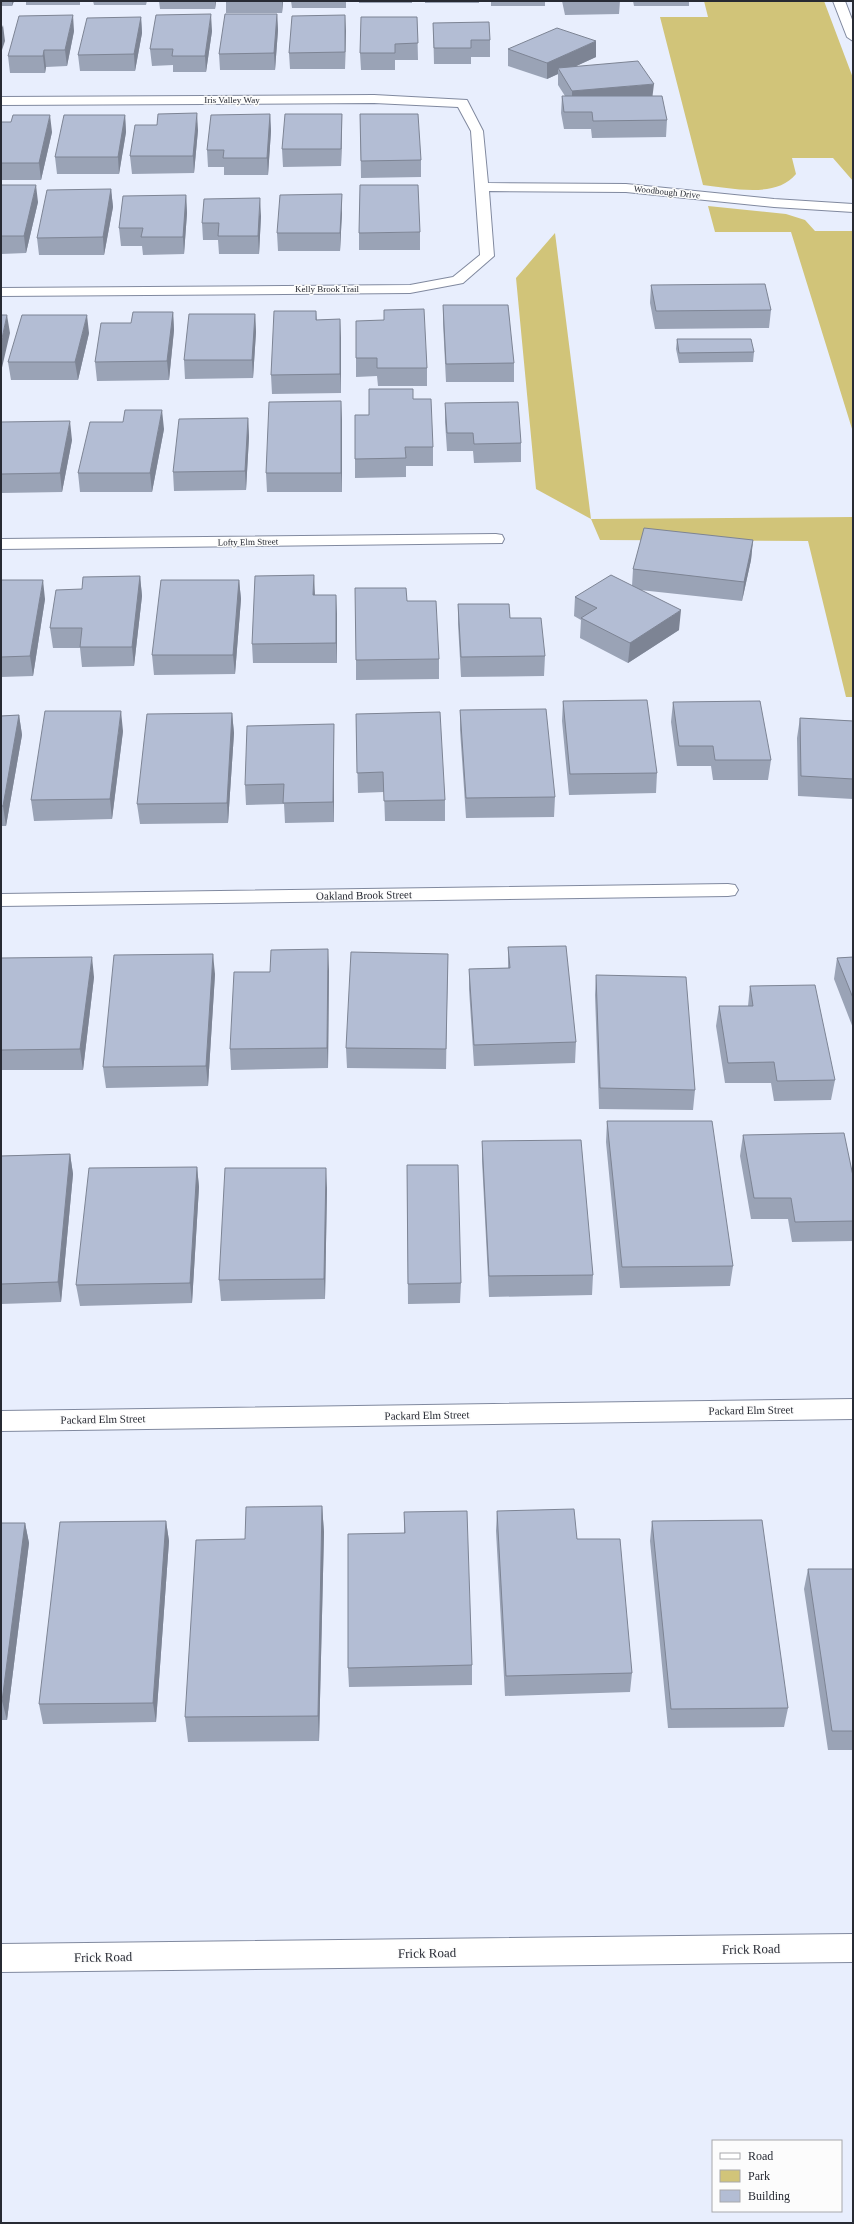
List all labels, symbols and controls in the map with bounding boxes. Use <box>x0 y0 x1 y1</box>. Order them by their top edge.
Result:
street label: Iris Valley Way <box>204 95 260 105</box>
street label: Woodbough Drive <box>633 184 701 200</box>
street label: Kelly Brook Trail <box>295 284 359 294</box>
street label: Lofty Elm Street <box>218 536 279 548</box>
street label: Oakland Brook Street <box>316 888 412 902</box>
street label: Packard Elm Street <box>708 1403 794 1417</box>
street label: Packard Elm Street <box>384 1408 470 1422</box>
street label: Packard Elm Street <box>60 1412 146 1426</box>
street label: Frick Road <box>722 1941 781 1957</box>
street label: Frick Road <box>398 1945 457 1961</box>
street label: Frick Road <box>74 1949 133 1965</box>
legend <box>712 2140 842 2212</box>
text: Road <box>748 2149 773 2163</box>
text: Park <box>748 2169 770 2183</box>
text: Building <box>748 2189 790 2203</box>

